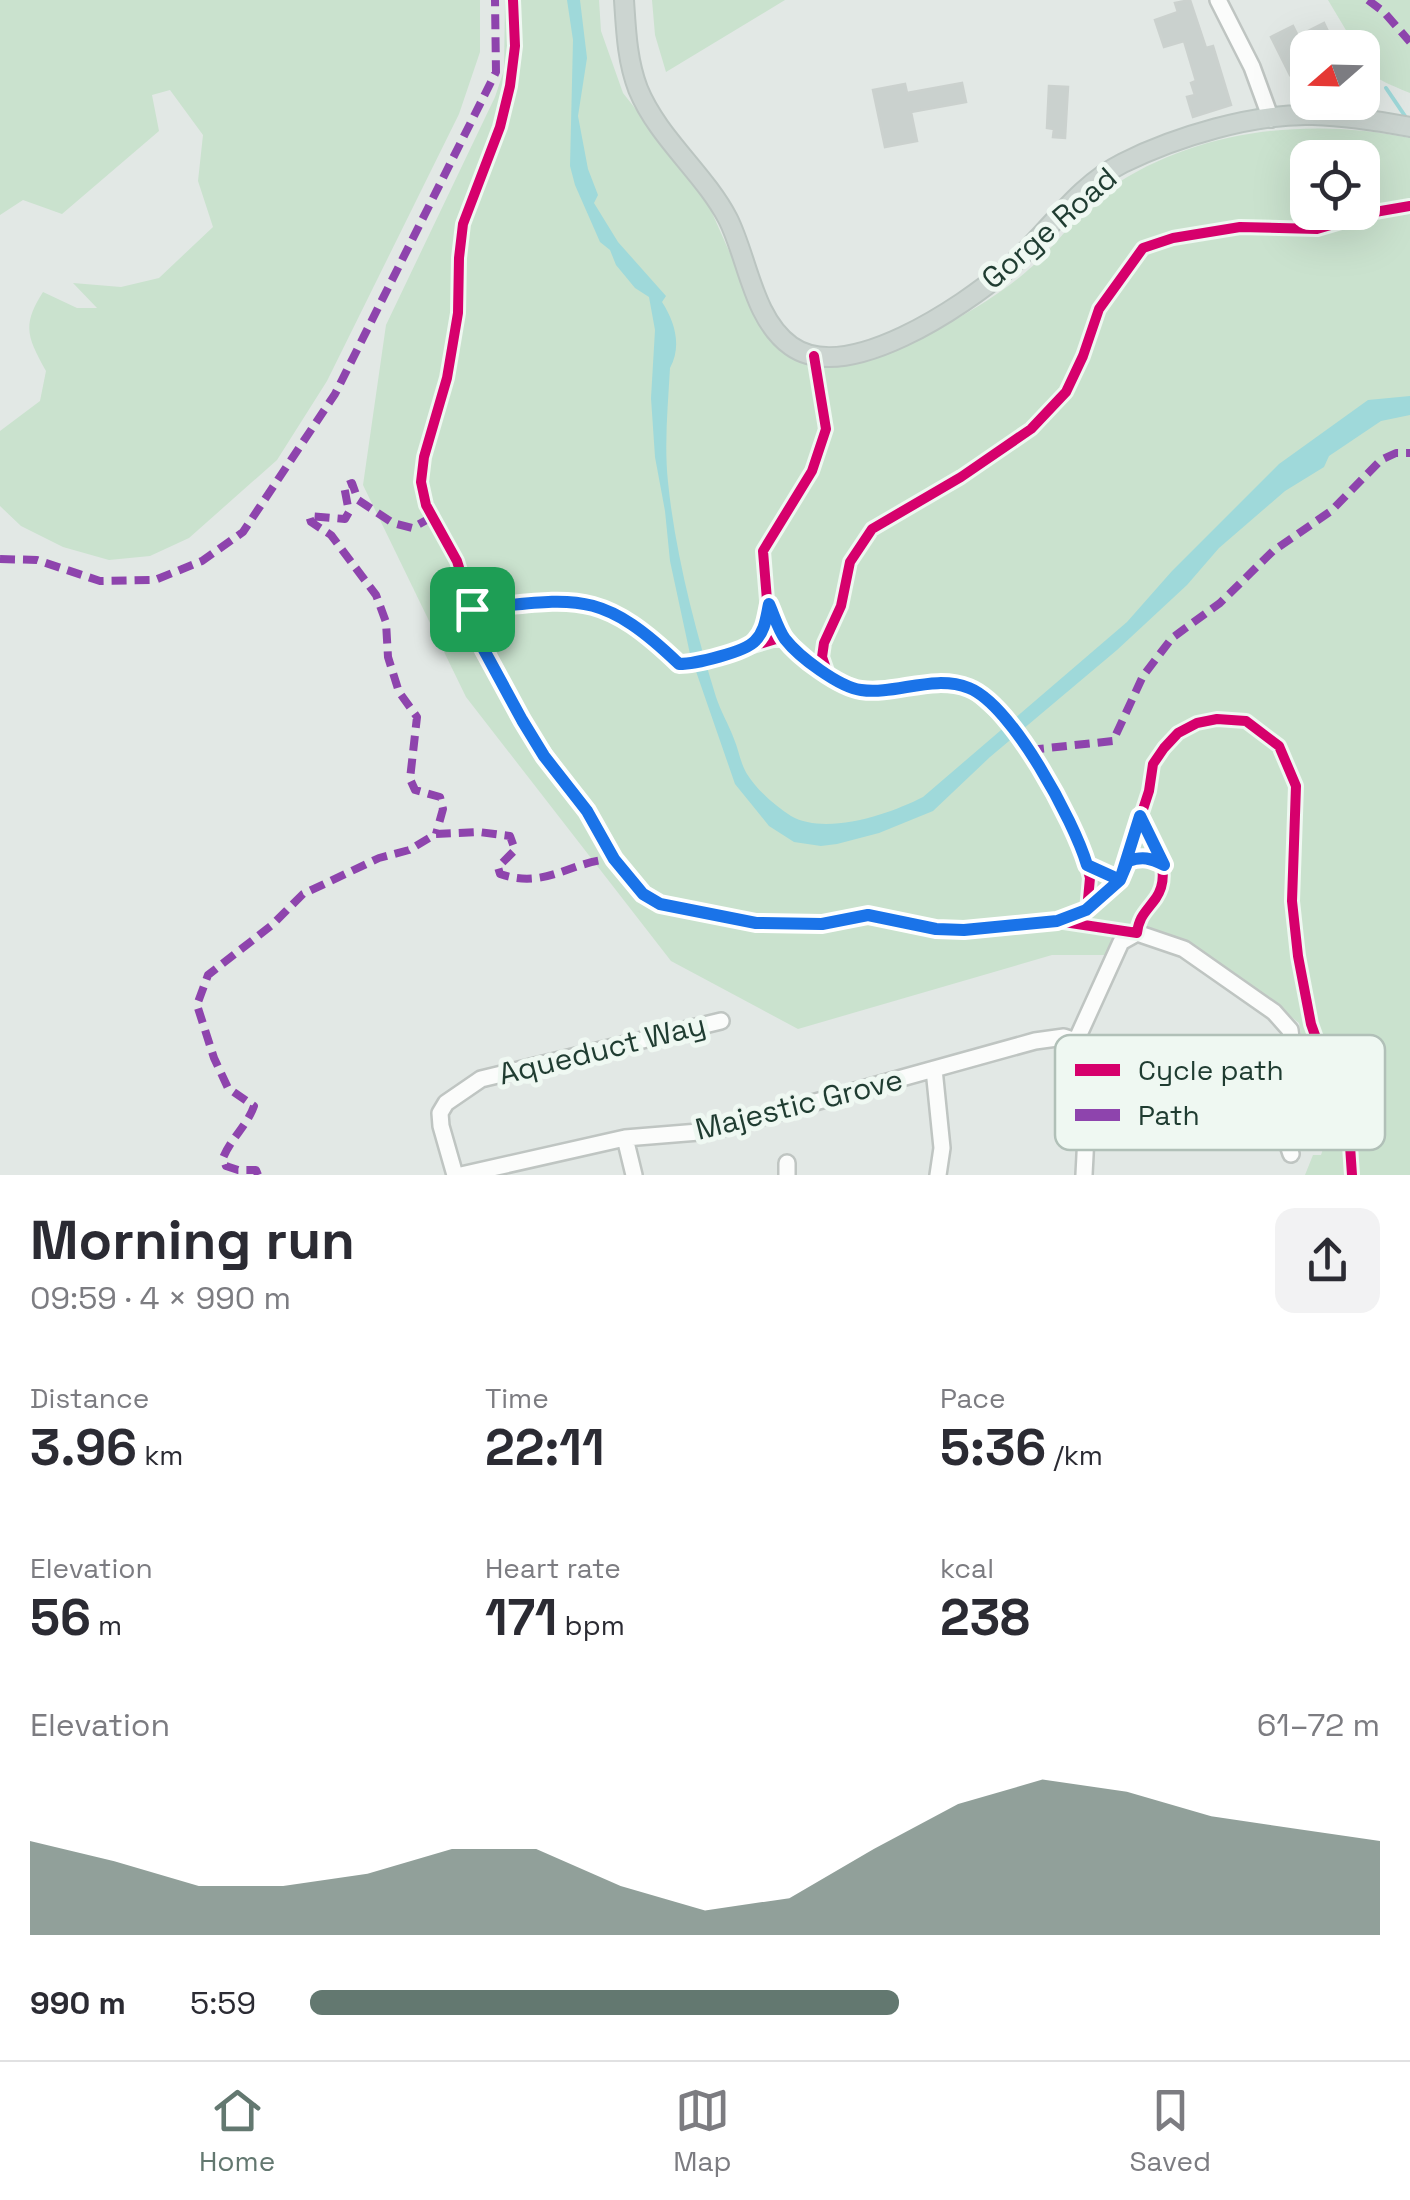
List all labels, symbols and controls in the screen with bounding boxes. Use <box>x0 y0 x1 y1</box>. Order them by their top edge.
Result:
north arrow <box>1290 30 1380 120</box>
map controls <box>1290 30 1380 230</box>
button: locate <box>1290 140 1380 230</box>
street label: Gorge Road <box>973 158 1125 298</box>
pin <box>430 567 515 652</box>
icon: arrive <box>445 582 500 637</box>
street label: Aqueduct Way <box>495 1004 709 1094</box>
legend <box>1055 1035 1385 1150</box>
text: Cycle path <box>1138 1052 1284 1088</box>
street label: Majestic Grove <box>691 1059 907 1149</box>
text: Path <box>1138 1097 1200 1133</box>
text: Morning run <box>30 1205 355 1275</box>
button: share <box>1275 1208 1380 1313</box>
text: 09:59 · 4 × 990 m <box>30 1278 291 1318</box>
text: Distance <box>30 1380 149 1416</box>
text: Time <box>485 1380 549 1416</box>
text: Pace <box>940 1380 1006 1416</box>
text: 3.96 <box>30 1416 137 1480</box>
text: 22:11 <box>485 1416 605 1480</box>
text: 5:36 <box>940 1416 1046 1480</box>
text: km <box>137 1437 183 1473</box>
text: /km <box>1046 1437 1103 1473</box>
text: Elevation <box>30 1550 153 1586</box>
text: Heart rate <box>485 1550 621 1586</box>
text: kcal <box>940 1550 994 1586</box>
text: 56 <box>30 1586 91 1650</box>
text: 171 <box>485 1586 557 1650</box>
text: 238 <box>940 1586 1030 1650</box>
text: m <box>91 1607 122 1643</box>
text: bpm <box>557 1607 625 1643</box>
text: Elevation <box>30 1705 170 1745</box>
text: 61–72 m <box>1257 1705 1380 1745</box>
text: 990 m <box>30 1983 126 2023</box>
text: 5:59 <box>190 1983 256 2023</box>
tab: Home <box>199 2083 275 2179</box>
tab: Map <box>673 2083 732 2179</box>
tab: Saved <box>1129 2083 1211 2179</box>

